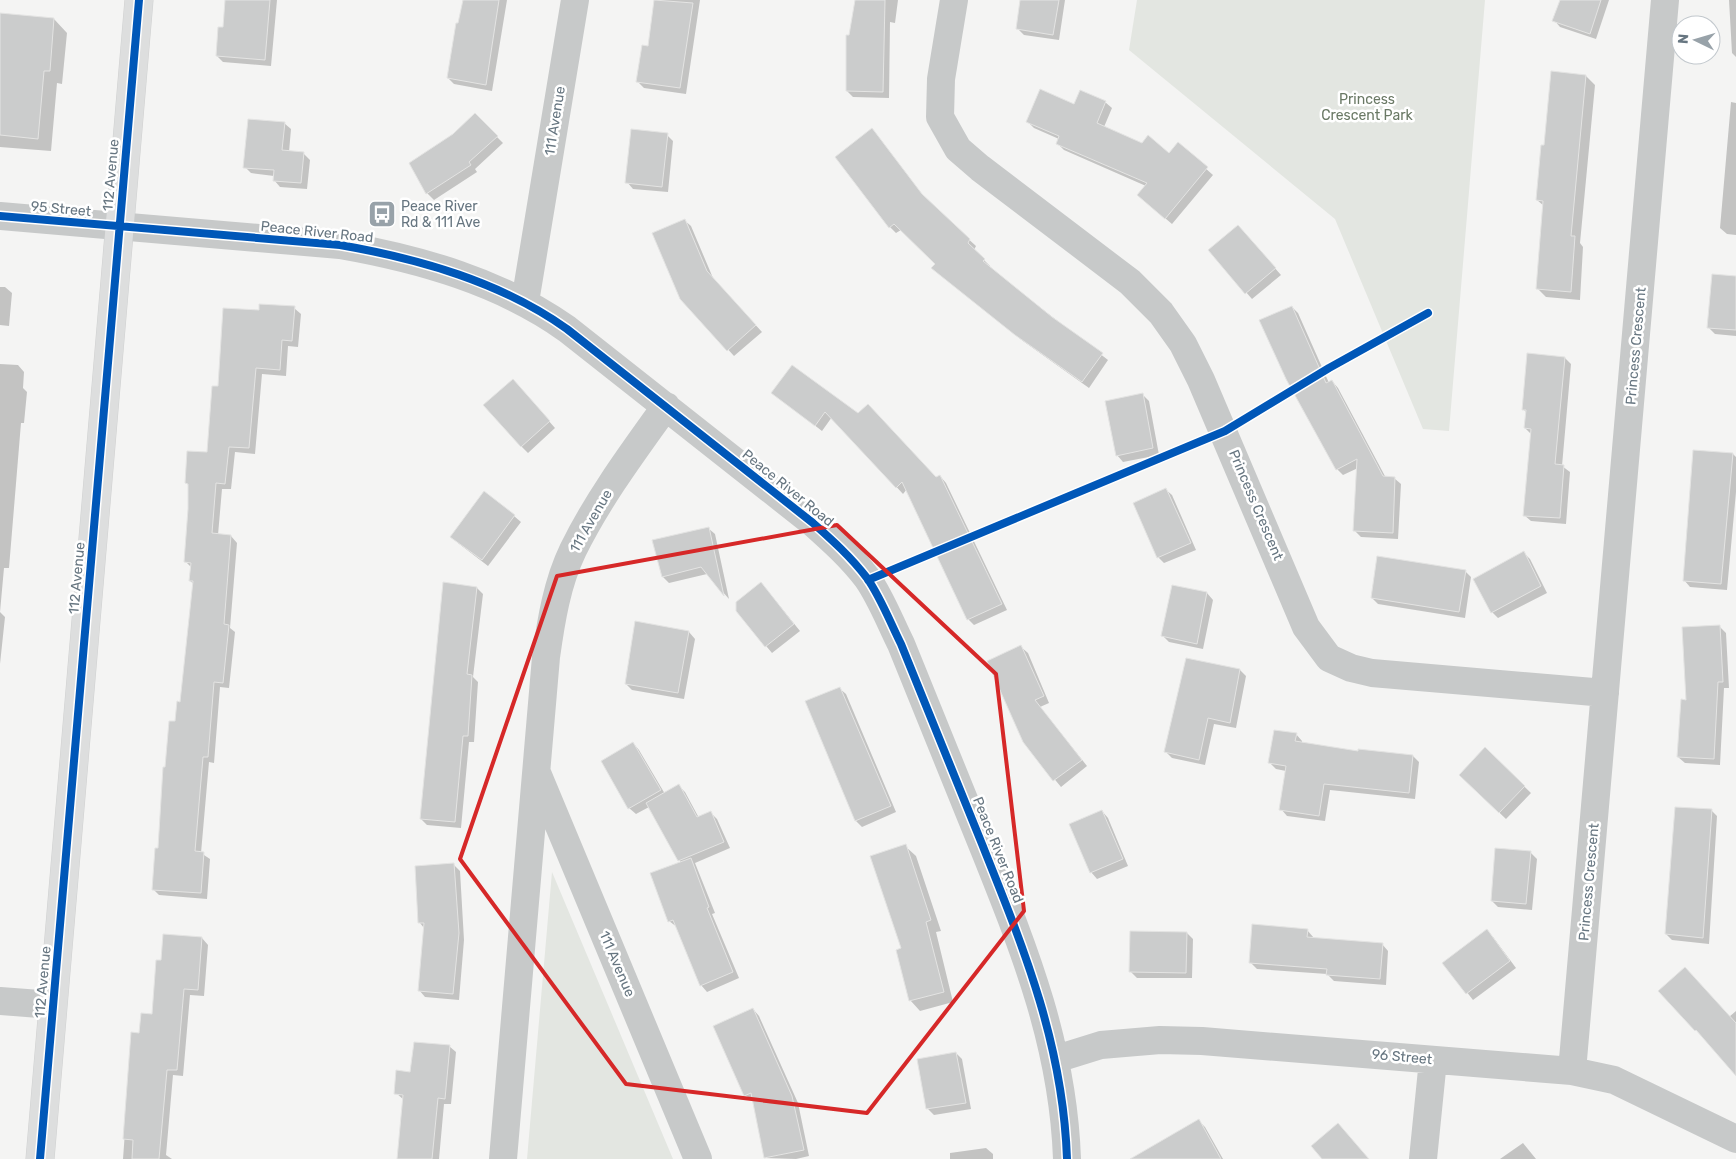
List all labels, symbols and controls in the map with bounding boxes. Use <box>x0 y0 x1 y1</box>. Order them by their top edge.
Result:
north arrow <box>1671 15 1721 65</box>
text: N <box>1675 33 1692 45</box>
street label: 111 Avenue <box>541 85 569 157</box>
park label: Princess Crescent Park <box>1321 91 1414 124</box>
street label: 112 Avenue <box>99 138 123 212</box>
street label: 95 Street <box>30 198 92 220</box>
place label: Peace River Rd & 111 Ave <box>401 198 480 231</box>
bus stop icon: Peace River Rd & 111 Ave <box>367 199 397 229</box>
street label: Peace River Road <box>260 218 374 246</box>
street label: Princess Crescent <box>1622 286 1650 406</box>
street label: Peace River Road <box>739 446 837 530</box>
street label: Princess Crescent <box>1225 447 1287 563</box>
street label: 111 Avenue <box>566 486 616 556</box>
street label: 112 Avenue <box>65 541 89 615</box>
street label: Peace River Road <box>969 794 1027 906</box>
street label: Princess Crescent <box>1575 822 1603 942</box>
street label: 111 Avenue <box>595 928 639 1000</box>
street label: 112 Avenue <box>31 945 55 1019</box>
street label: 96 Street <box>1371 1046 1433 1068</box>

